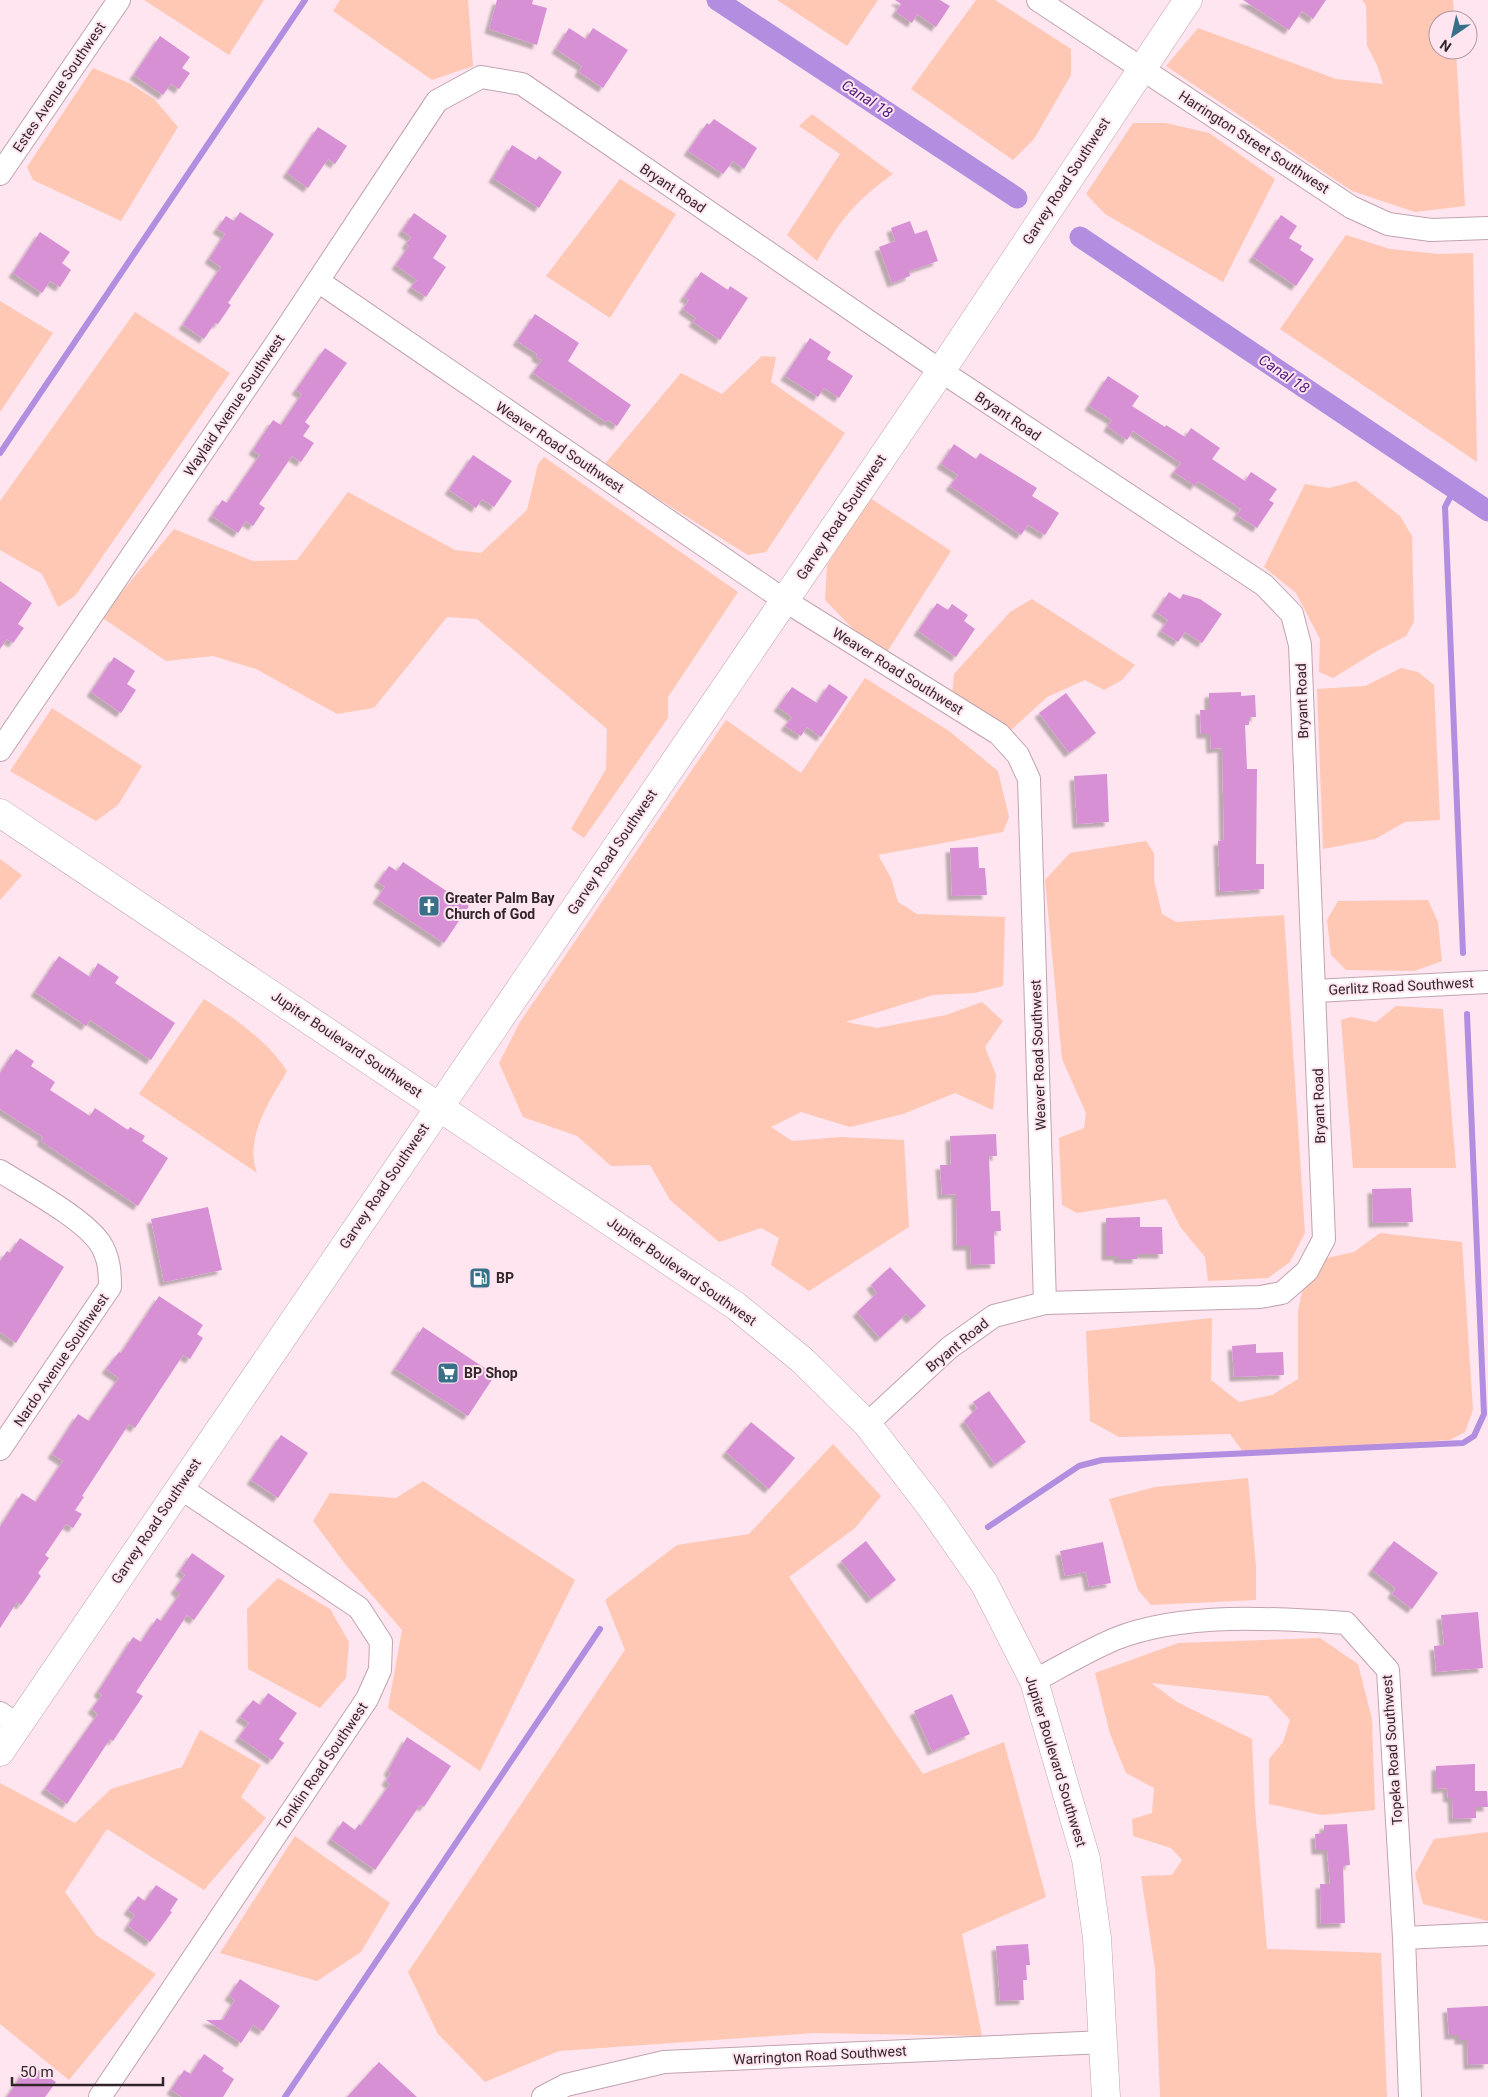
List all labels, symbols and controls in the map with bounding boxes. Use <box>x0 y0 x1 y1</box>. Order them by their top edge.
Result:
north arrow <box>1428 10 1478 60</box>
street label: Estes Avenue Southwest <box>10 19 109 155</box>
text: N <box>1437 36 1454 55</box>
water label: Canal 18 <box>838 76 896 122</box>
street label: Harrington Street Southwest <box>1176 87 1333 197</box>
street label: Garvey Road Southwest <box>1019 114 1113 247</box>
street label: Bryant Road <box>637 160 709 216</box>
street label: Waylaid Avenue Southwest <box>181 331 288 479</box>
water label: Canal 18 <box>1255 351 1313 397</box>
street label: Bryant Road <box>972 388 1044 444</box>
street label: Weaver Road Southwest <box>493 398 627 496</box>
street label: Garvey Road Southwest <box>793 451 889 583</box>
street label: Weaver Road Southwest <box>830 624 967 718</box>
street label: Bryant Road <box>1293 663 1311 739</box>
street label: Garvey Road Southwest <box>564 786 660 918</box>
place label: Greater Palm Bay Church of God <box>445 890 556 922</box>
church icon: Greater Palm Bay Church of God <box>417 894 441 918</box>
street label: Gerlitz Road Southwest <box>1328 974 1474 998</box>
street label: Weaver Road Southwest <box>1027 979 1049 1131</box>
street label: Jupiter Boulevard Southwest <box>269 987 426 1101</box>
street label: Bryant Road <box>1310 1068 1328 1144</box>
street label: Garvey Road Southwest <box>336 1120 432 1252</box>
street label: Jupiter Boulevard Southwest <box>604 1213 760 1329</box>
fuel station icon: BP <box>468 1266 492 1290</box>
place label: BP <box>496 1270 514 1286</box>
street label: Nardo Avenue Southwest <box>11 1290 112 1430</box>
street label: Bryant Road <box>923 1315 991 1375</box>
supermarket icon: BP Shop <box>436 1361 460 1385</box>
place label: BP Shop <box>464 1365 518 1381</box>
street label: Garvey Road Southwest <box>108 1455 204 1587</box>
street label: Jupiter Boulevard Southwest <box>1022 1673 1090 1849</box>
street label: Topeka Road Southwest <box>1379 1674 1405 1826</box>
street label: Tonklin Road Southwest <box>273 1699 371 1833</box>
street label: Warrington Road Southwest <box>733 2042 908 2068</box>
scale bar <box>12 2054 164 2086</box>
text: 50 m <box>20 2063 54 2081</box>

